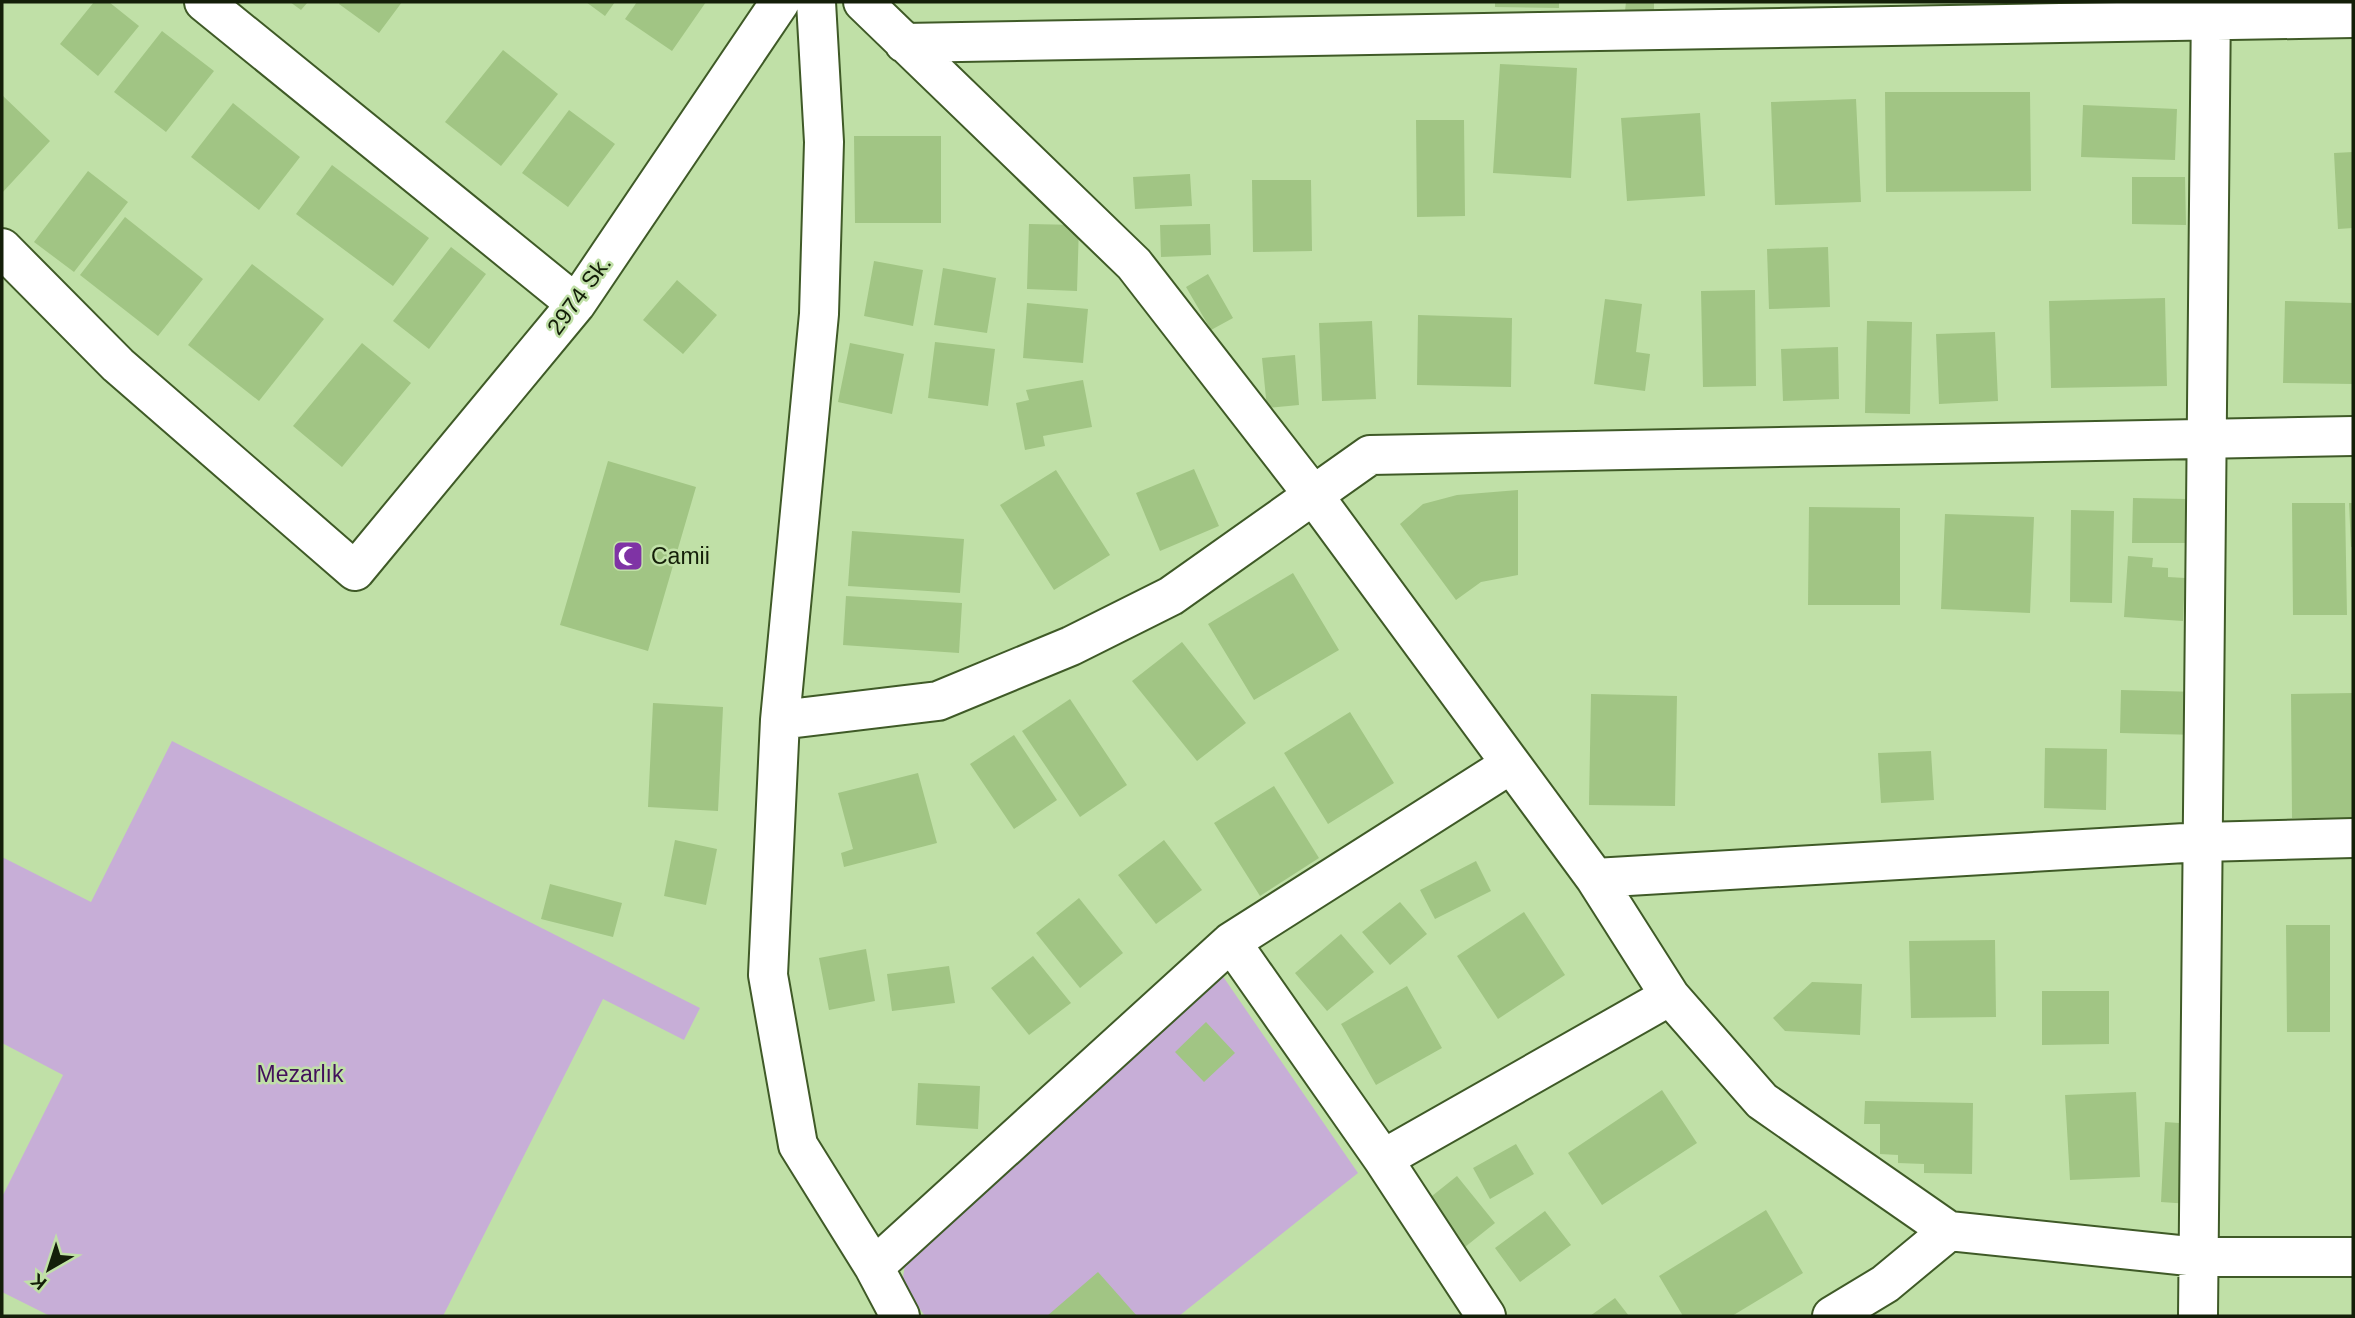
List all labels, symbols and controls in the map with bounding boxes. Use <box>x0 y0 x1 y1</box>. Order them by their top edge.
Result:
street label: 2974 Sk. <box>542 251 616 339</box>
mosque icon: Camii <box>611 539 645 573</box>
place label: Camii <box>651 543 710 569</box>
park label: Mezarlık <box>257 1061 344 1087</box>
north arrow <box>14 1234 84 1304</box>
text: K <box>26 1269 51 1294</box>

